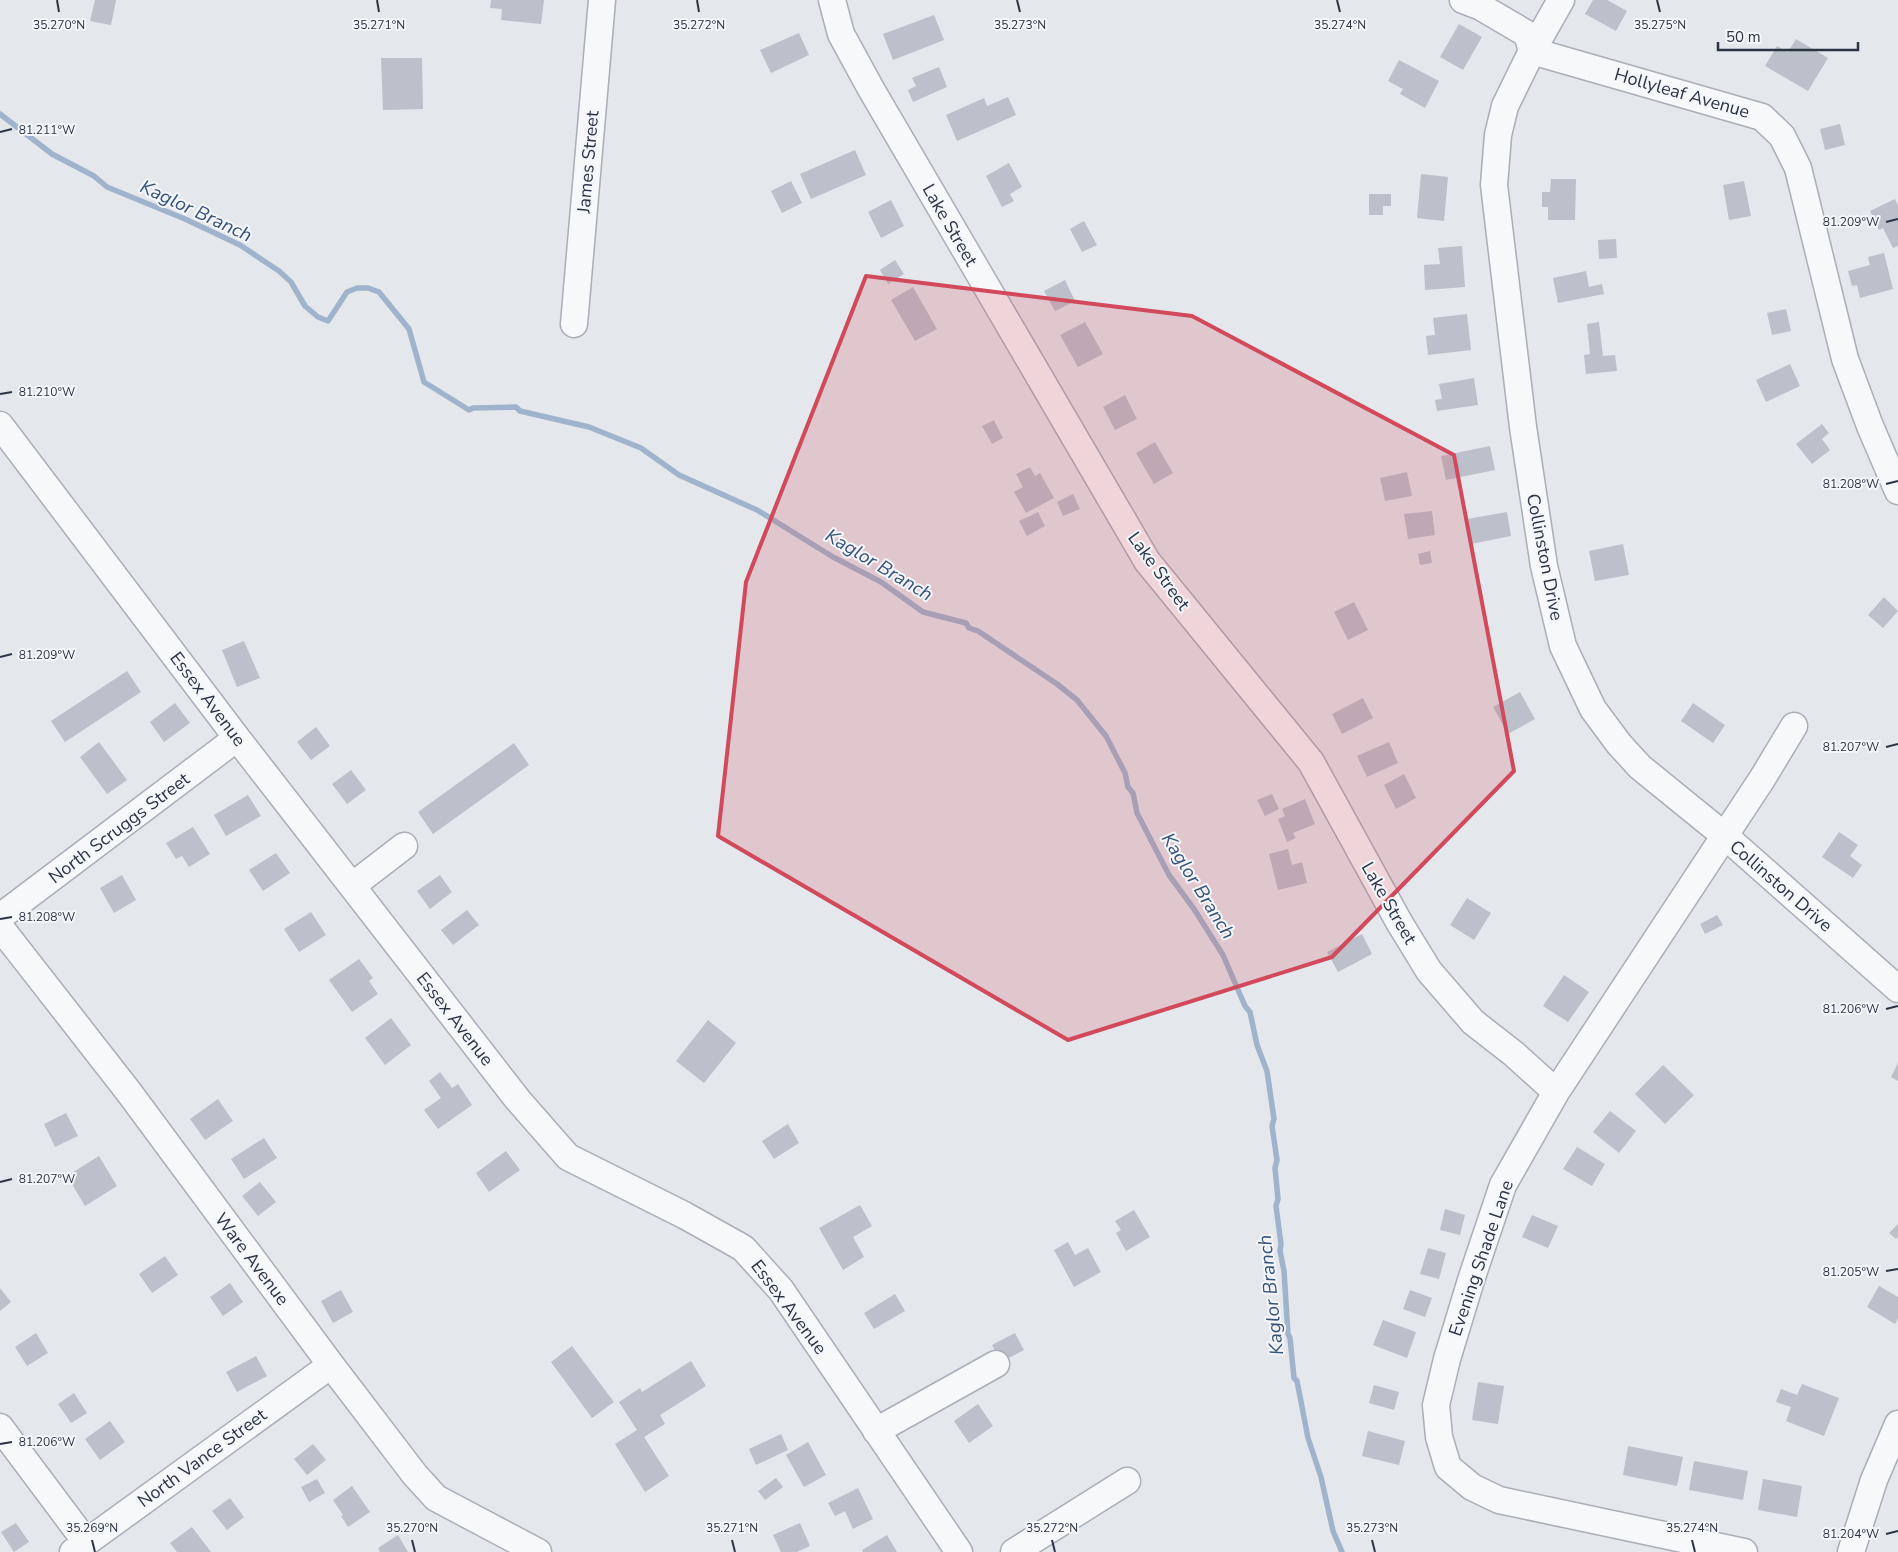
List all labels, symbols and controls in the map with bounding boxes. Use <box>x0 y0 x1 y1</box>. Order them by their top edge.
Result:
text: 35.270°N <box>33 17 85 33</box>
text: 35.271°N <box>353 17 405 33</box>
text: 35.272°N <box>673 17 725 33</box>
text: 35.273°N <box>994 17 1046 33</box>
text: 35.274°N <box>1314 17 1366 33</box>
text: 35.275°N <box>1634 17 1686 33</box>
scale bar <box>1718 20 1858 52</box>
text: 50 m <box>1726 27 1761 47</box>
street label: Hollyleaf Avenue <box>1612 62 1752 124</box>
street label: James Street <box>571 109 604 215</box>
text: 81.211°W <box>19 122 75 138</box>
water label: Kaglor Branch <box>136 174 256 248</box>
street label: Lake Street <box>917 179 984 271</box>
text: 81.209°W <box>1823 214 1879 230</box>
text: 81.210°W <box>19 384 75 400</box>
text: 81.208°W <box>1823 476 1879 492</box>
street label: Collinston Drive <box>1521 491 1569 623</box>
water label: Kaglor Branch <box>821 523 937 607</box>
street label: Lake Street <box>1122 527 1196 616</box>
text: 81.209°W <box>19 647 75 663</box>
street label: Essex Avenue <box>165 647 251 751</box>
text: 81.207°W <box>1823 739 1879 755</box>
street label: North Scruggs Street <box>44 767 195 889</box>
water label: Kaglor Branch <box>1155 828 1241 944</box>
street label: Collinston Drive <box>1724 835 1838 937</box>
street label: Lake Street <box>1356 857 1423 949</box>
text: 81.208°W <box>19 909 75 925</box>
street label: Essex Avenue <box>411 967 499 1071</box>
text: 81.206°W <box>1823 1001 1879 1017</box>
text: 81.207°W <box>19 1171 75 1187</box>
street label: Evening Shade Lane <box>1443 1177 1519 1339</box>
street label: Ware Avenue <box>209 1208 295 1310</box>
water label: Kaglor Branch <box>1252 1234 1290 1356</box>
street label: Essex Avenue <box>746 1255 832 1359</box>
text: 81.205°W <box>1823 1264 1879 1280</box>
street label: North Vance Street <box>133 1403 272 1513</box>
text: 81.206°W <box>19 1434 75 1450</box>
text: 35.269°N <box>66 1520 118 1536</box>
text: 35.270°N <box>386 1520 438 1536</box>
text: 35.271°N <box>706 1520 758 1536</box>
text: 35.272°N <box>1026 1520 1078 1536</box>
text: 35.273°N <box>1346 1520 1398 1536</box>
text: 35.274°N <box>1666 1520 1718 1536</box>
text: 81.204°W <box>1823 1526 1879 1542</box>

